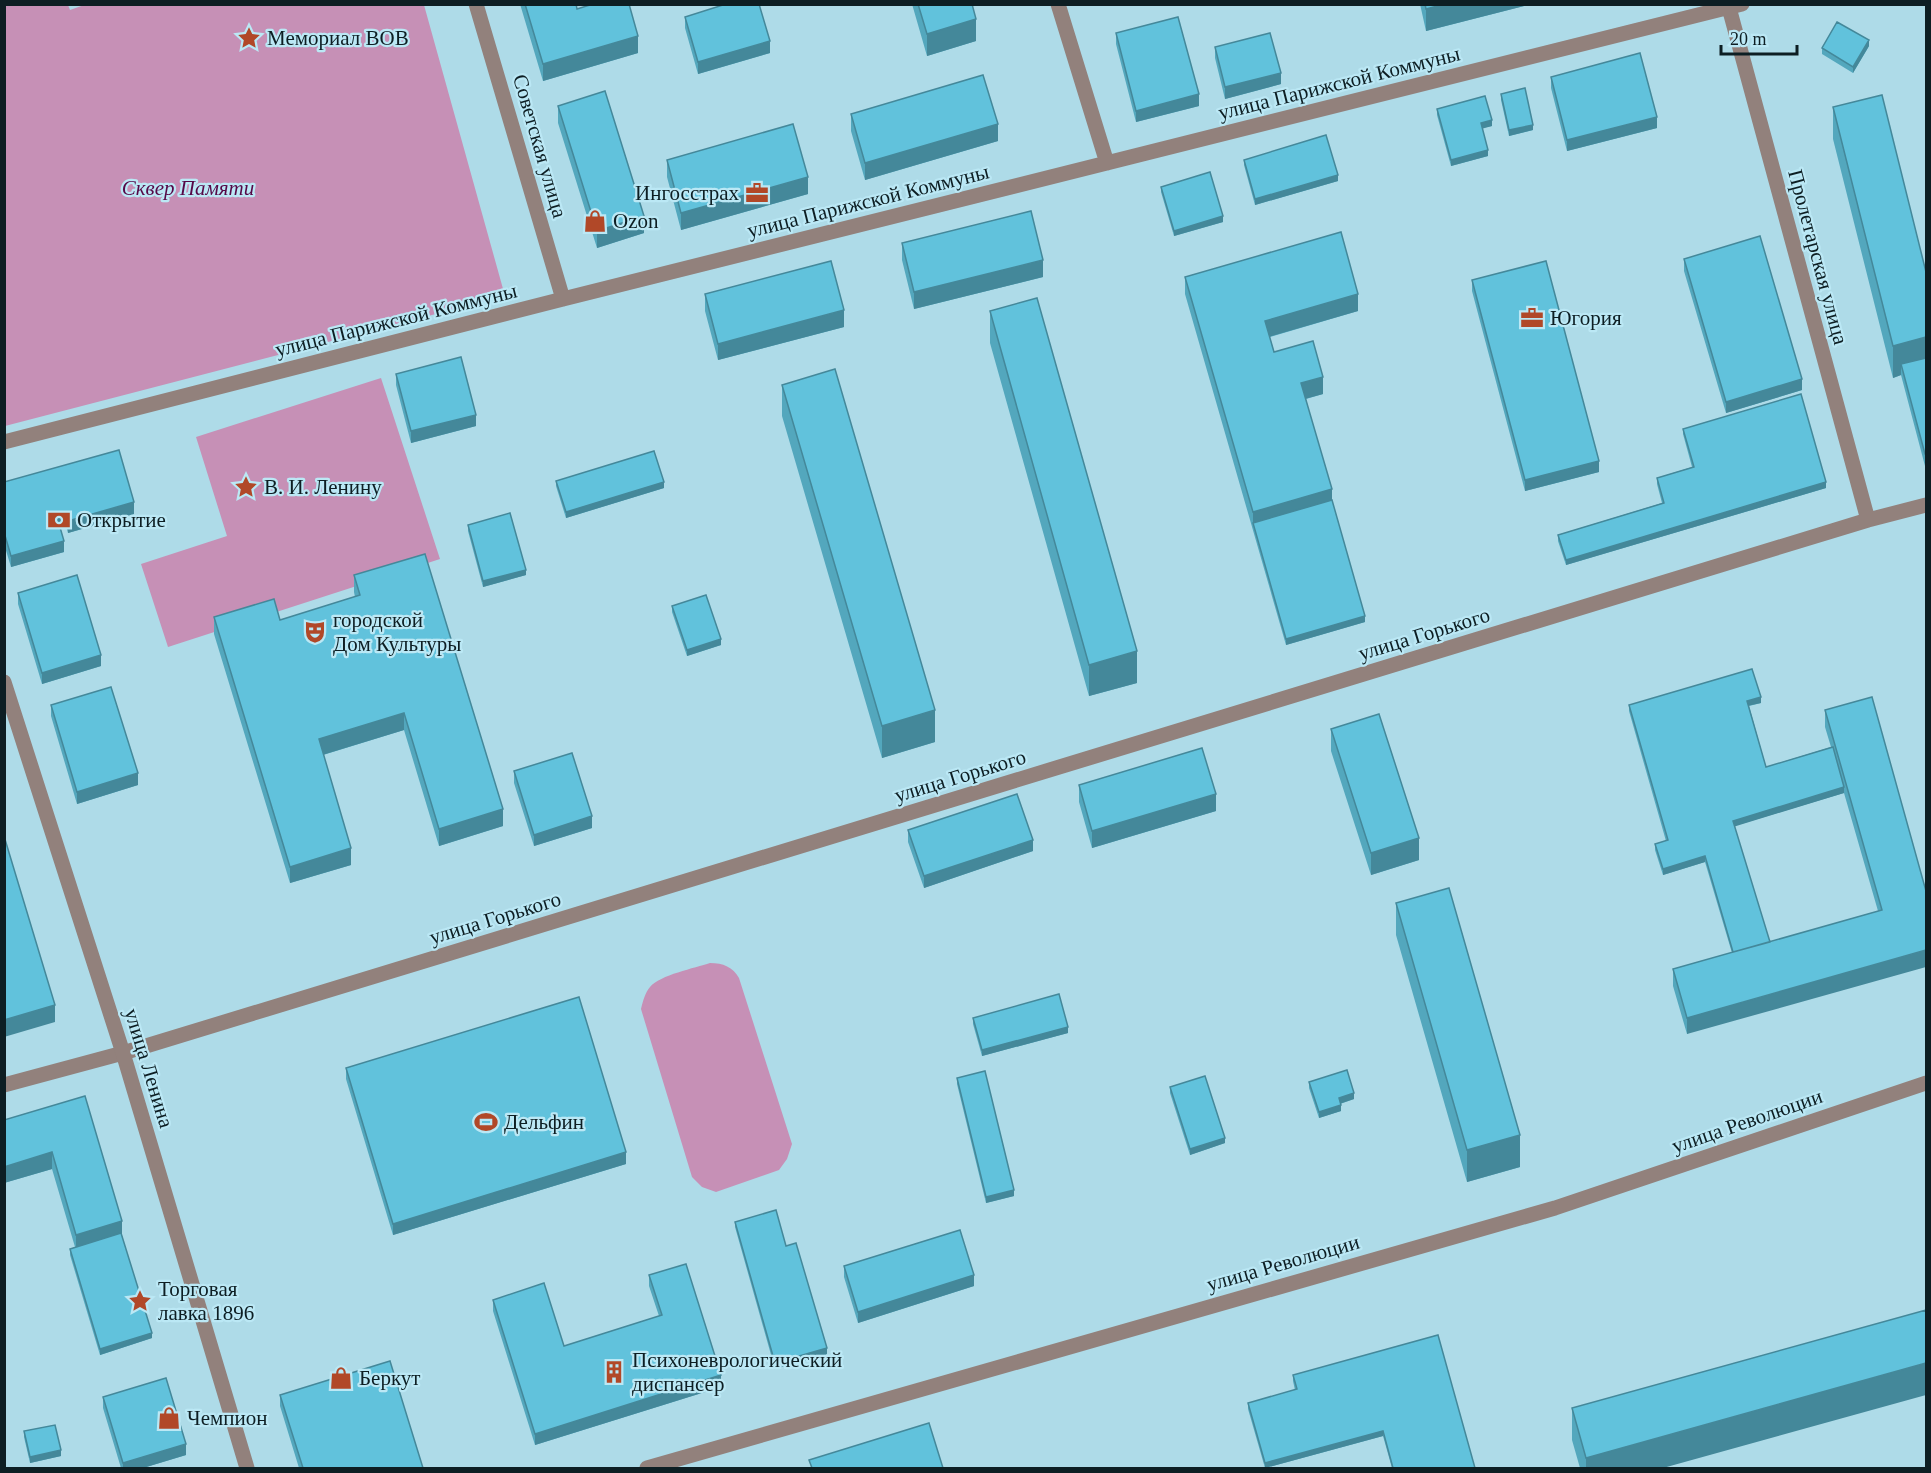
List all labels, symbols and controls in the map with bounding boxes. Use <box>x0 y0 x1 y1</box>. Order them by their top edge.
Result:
scale bar <box>1721 18 1798 56</box>
place icon: Мемориал ВОВ <box>236 25 262 51</box>
place label: Мемориал ВОВ <box>267 26 409 50</box>
text: 20 m <box>1730 29 1767 49</box>
street label: улица Парижской Коммуны <box>1216 41 1462 125</box>
street label: Советская улица <box>508 71 572 221</box>
street label: улица Парижской Коммуны <box>745 159 991 243</box>
street label: Пролетарская улица <box>1783 167 1853 348</box>
park label: Сквер Памяти <box>122 176 254 200</box>
office icon: Ингосстрах <box>744 180 770 206</box>
place label: Ингосстрах <box>635 181 739 205</box>
shop icon: Ozon <box>582 208 608 234</box>
place label: Ozon <box>613 209 659 233</box>
street label: улица Парижской Коммуны <box>273 278 519 362</box>
office icon: Югория <box>1519 305 1545 331</box>
place label: Югория <box>1550 306 1622 330</box>
place icon: В. И. Ленину <box>233 474 259 500</box>
place label: В. И. Ленину <box>264 475 382 499</box>
bank icon: Открытие <box>46 507 72 533</box>
place label: Открытие <box>77 508 166 532</box>
street label: улица Горького <box>1355 603 1493 665</box>
place label: городской Дом Культуры <box>333 608 461 656</box>
theatre icon: городской Дом Культуры <box>302 619 328 645</box>
street label: улица Горького <box>891 745 1029 807</box>
street label: улица Горького <box>426 887 564 949</box>
street label: улица Ленина <box>119 1005 179 1131</box>
street label: улица Революции <box>1669 1084 1825 1158</box>
sports icon: Дельфин <box>473 1109 499 1135</box>
place label: Дельфин <box>504 1110 584 1134</box>
street label: улица Революции <box>1204 1230 1362 1296</box>
place label: Торговая лавка 1896 <box>158 1277 254 1325</box>
place icon: Торговая лавка 1896 <box>127 1288 153 1314</box>
place label: Психоневрологический диспансер <box>632 1348 842 1396</box>
building icon: Психоневрологический диспансер <box>601 1359 627 1385</box>
shop icon: Беркут <box>328 1365 354 1391</box>
place label: Беркут <box>359 1366 420 1390</box>
shop icon: Чемпион <box>156 1405 182 1431</box>
place label: Чемпион <box>187 1406 267 1430</box>

